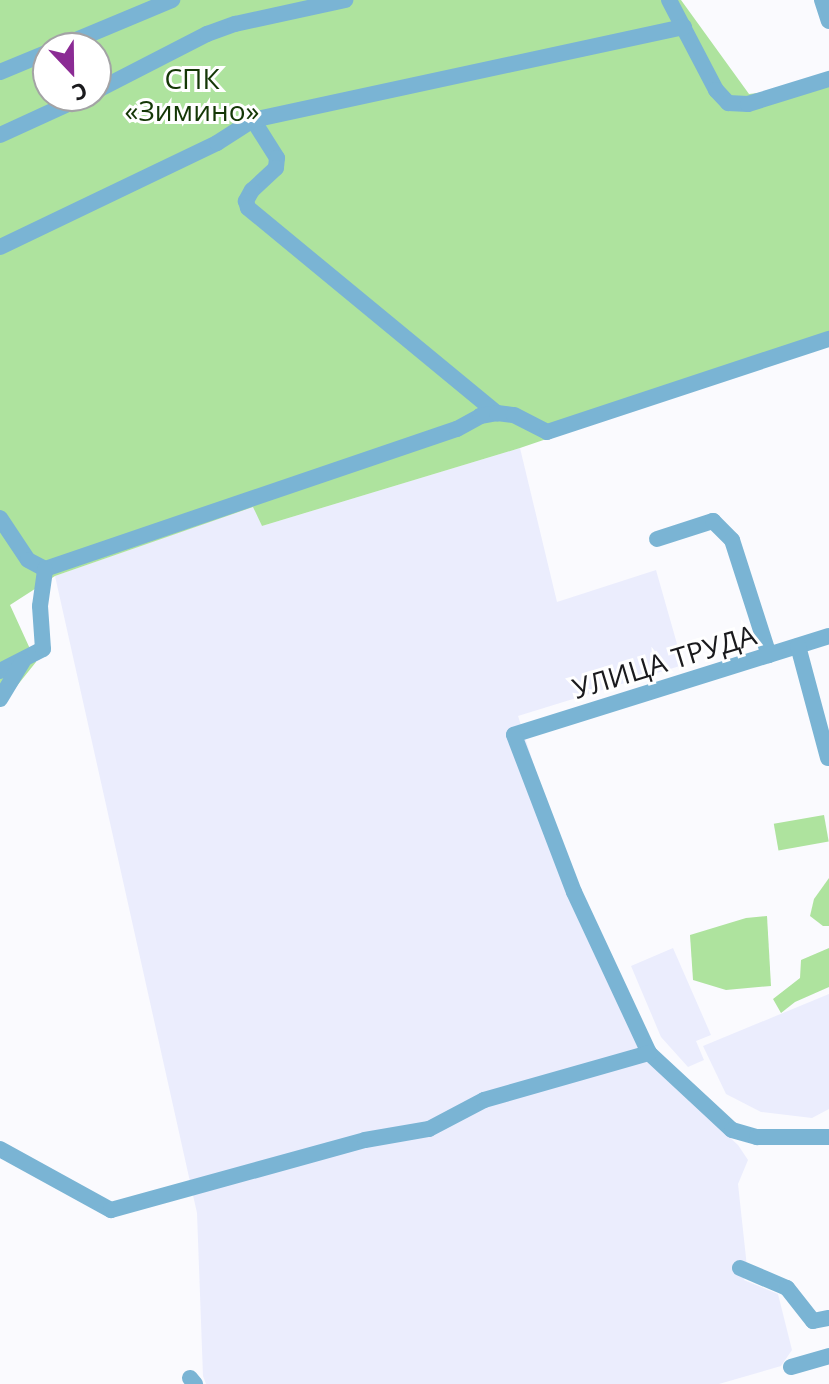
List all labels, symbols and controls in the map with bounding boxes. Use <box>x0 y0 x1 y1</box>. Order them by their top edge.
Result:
north arrow <box>32 32 112 112</box>
park label: СПК «Зимино» <box>125 61 259 127</box>
text: С <box>68 76 92 109</box>
street label: УЛИЦА ТРУДА <box>568 617 760 705</box>

